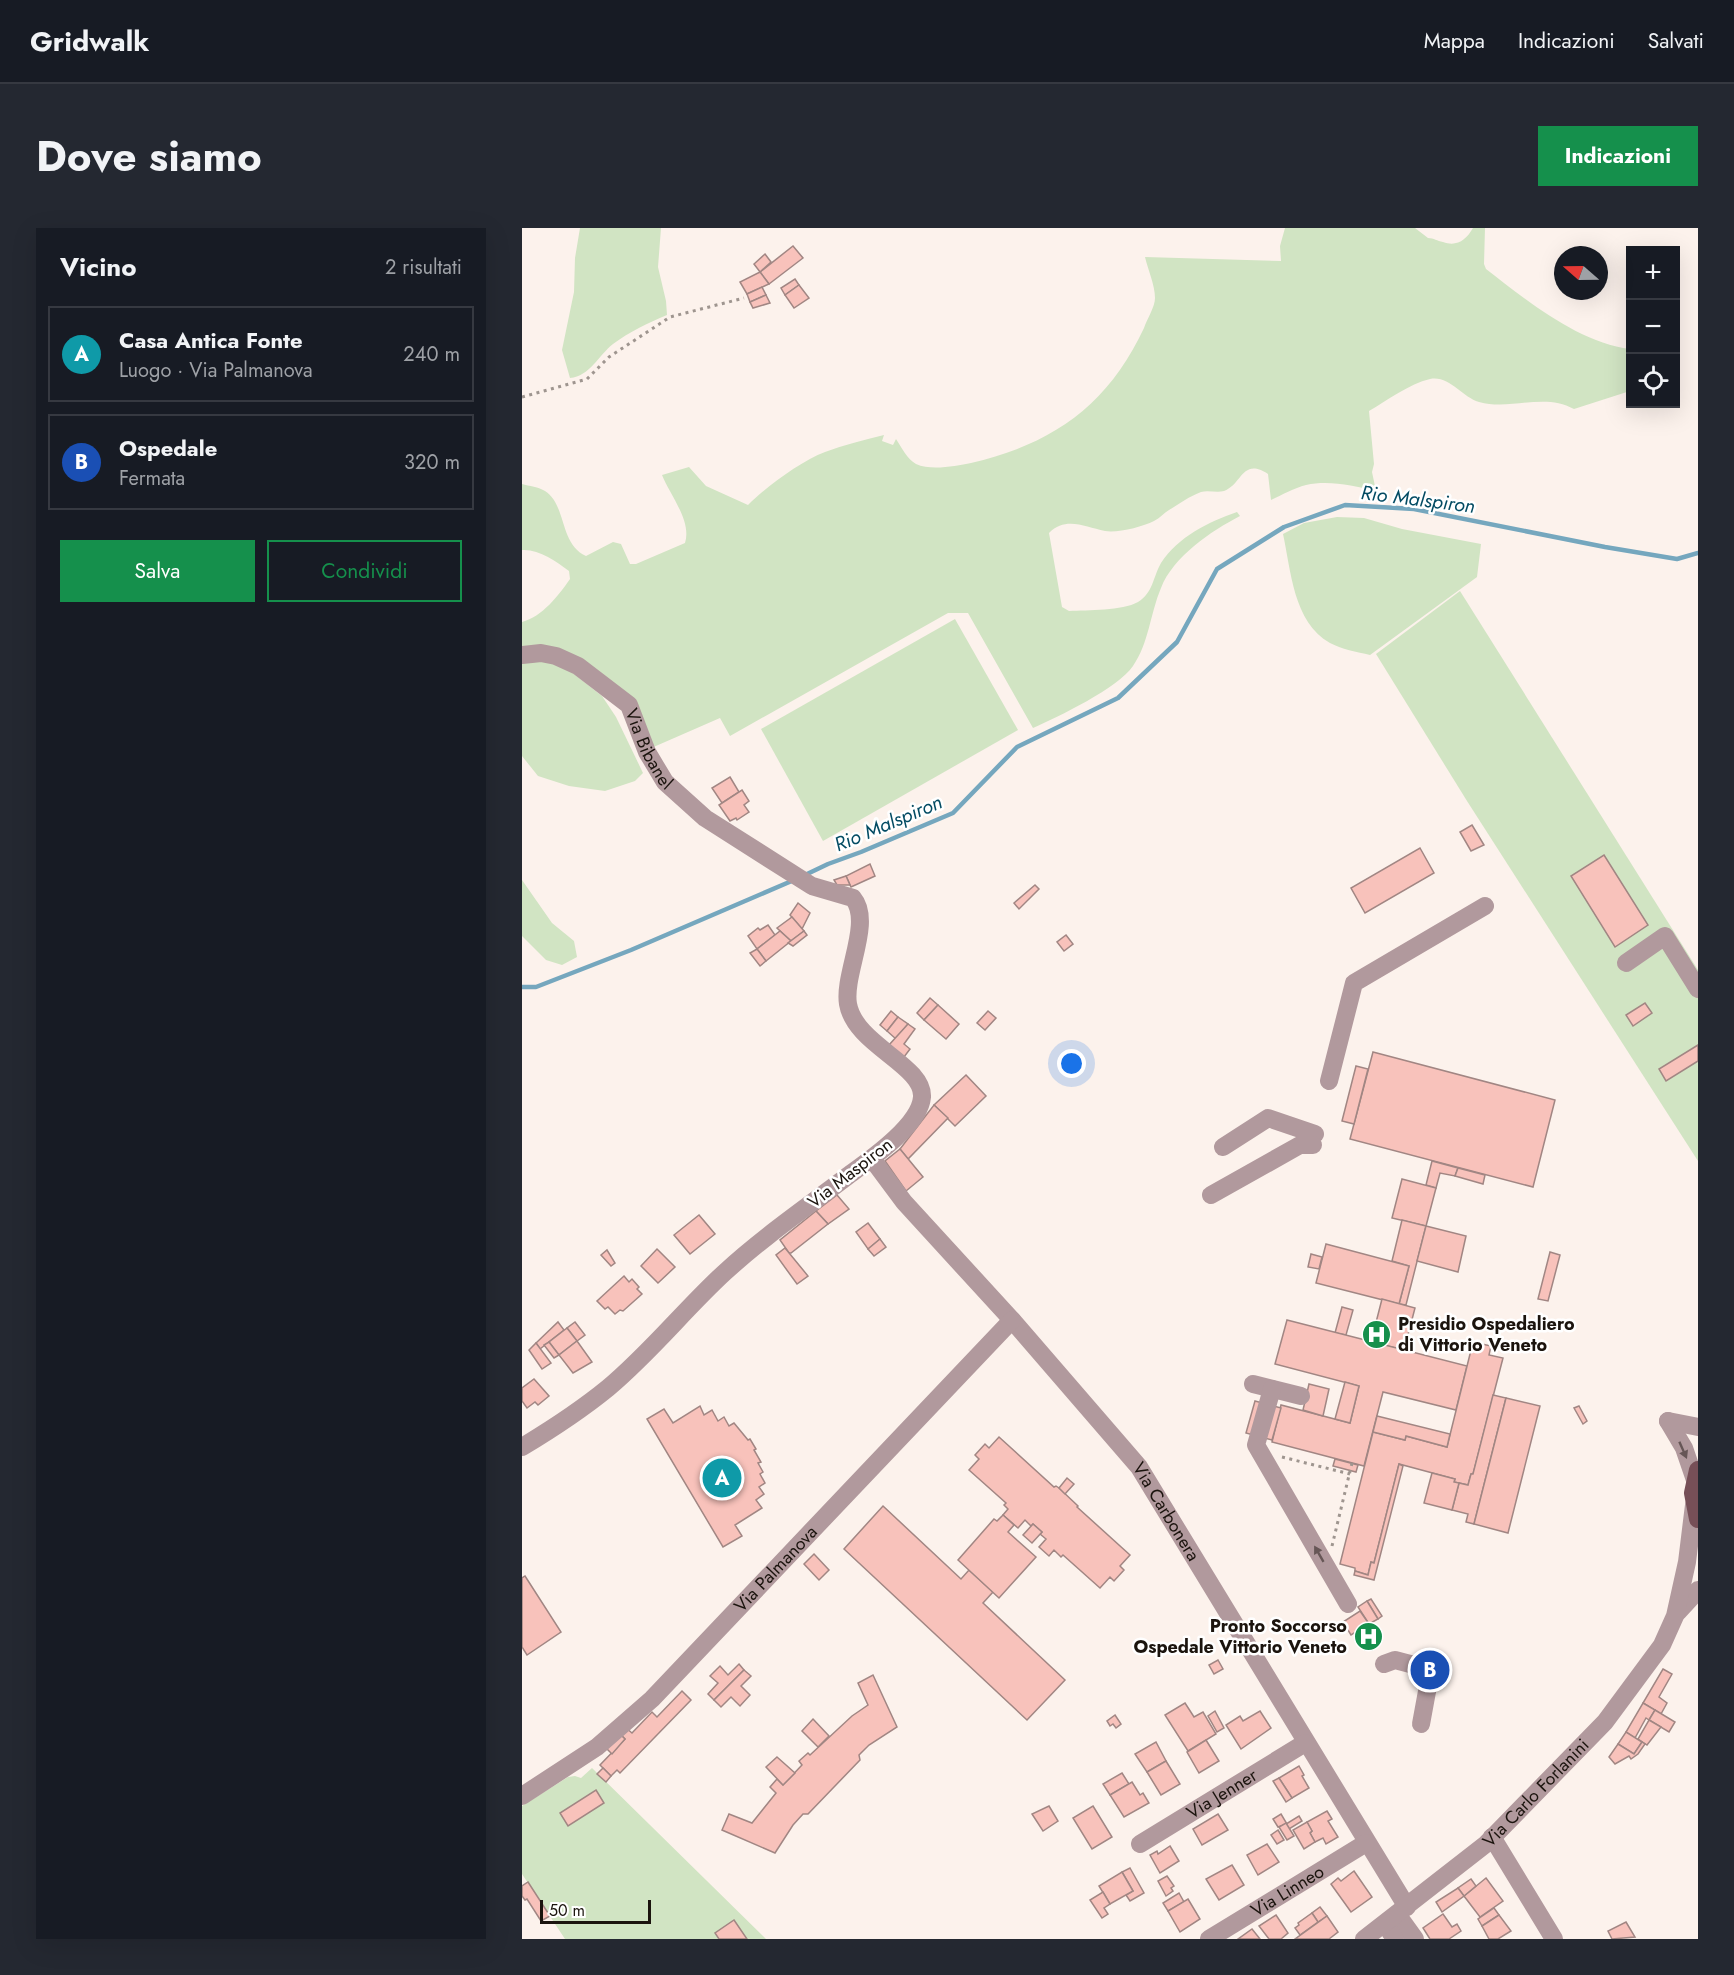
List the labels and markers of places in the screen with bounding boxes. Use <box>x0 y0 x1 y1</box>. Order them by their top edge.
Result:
place label: Presidio Ospedaliero di Vittorio Veneto <box>1398 1311 1575 1358</box>
hospital icon: Presidio Ospedaliero di Vittorio Veneto <box>1361 1318 1393 1350</box>
pin: A <box>702 1456 742 1500</box>
place label: Pronto Soccorso Ospedale Vittorio Veneto <box>1133 1613 1347 1660</box>
hospital icon: Pronto Soccorso Ospedale Vittorio Veneto <box>1352 1620 1384 1652</box>
pin: B <box>1410 1648 1450 1692</box>

